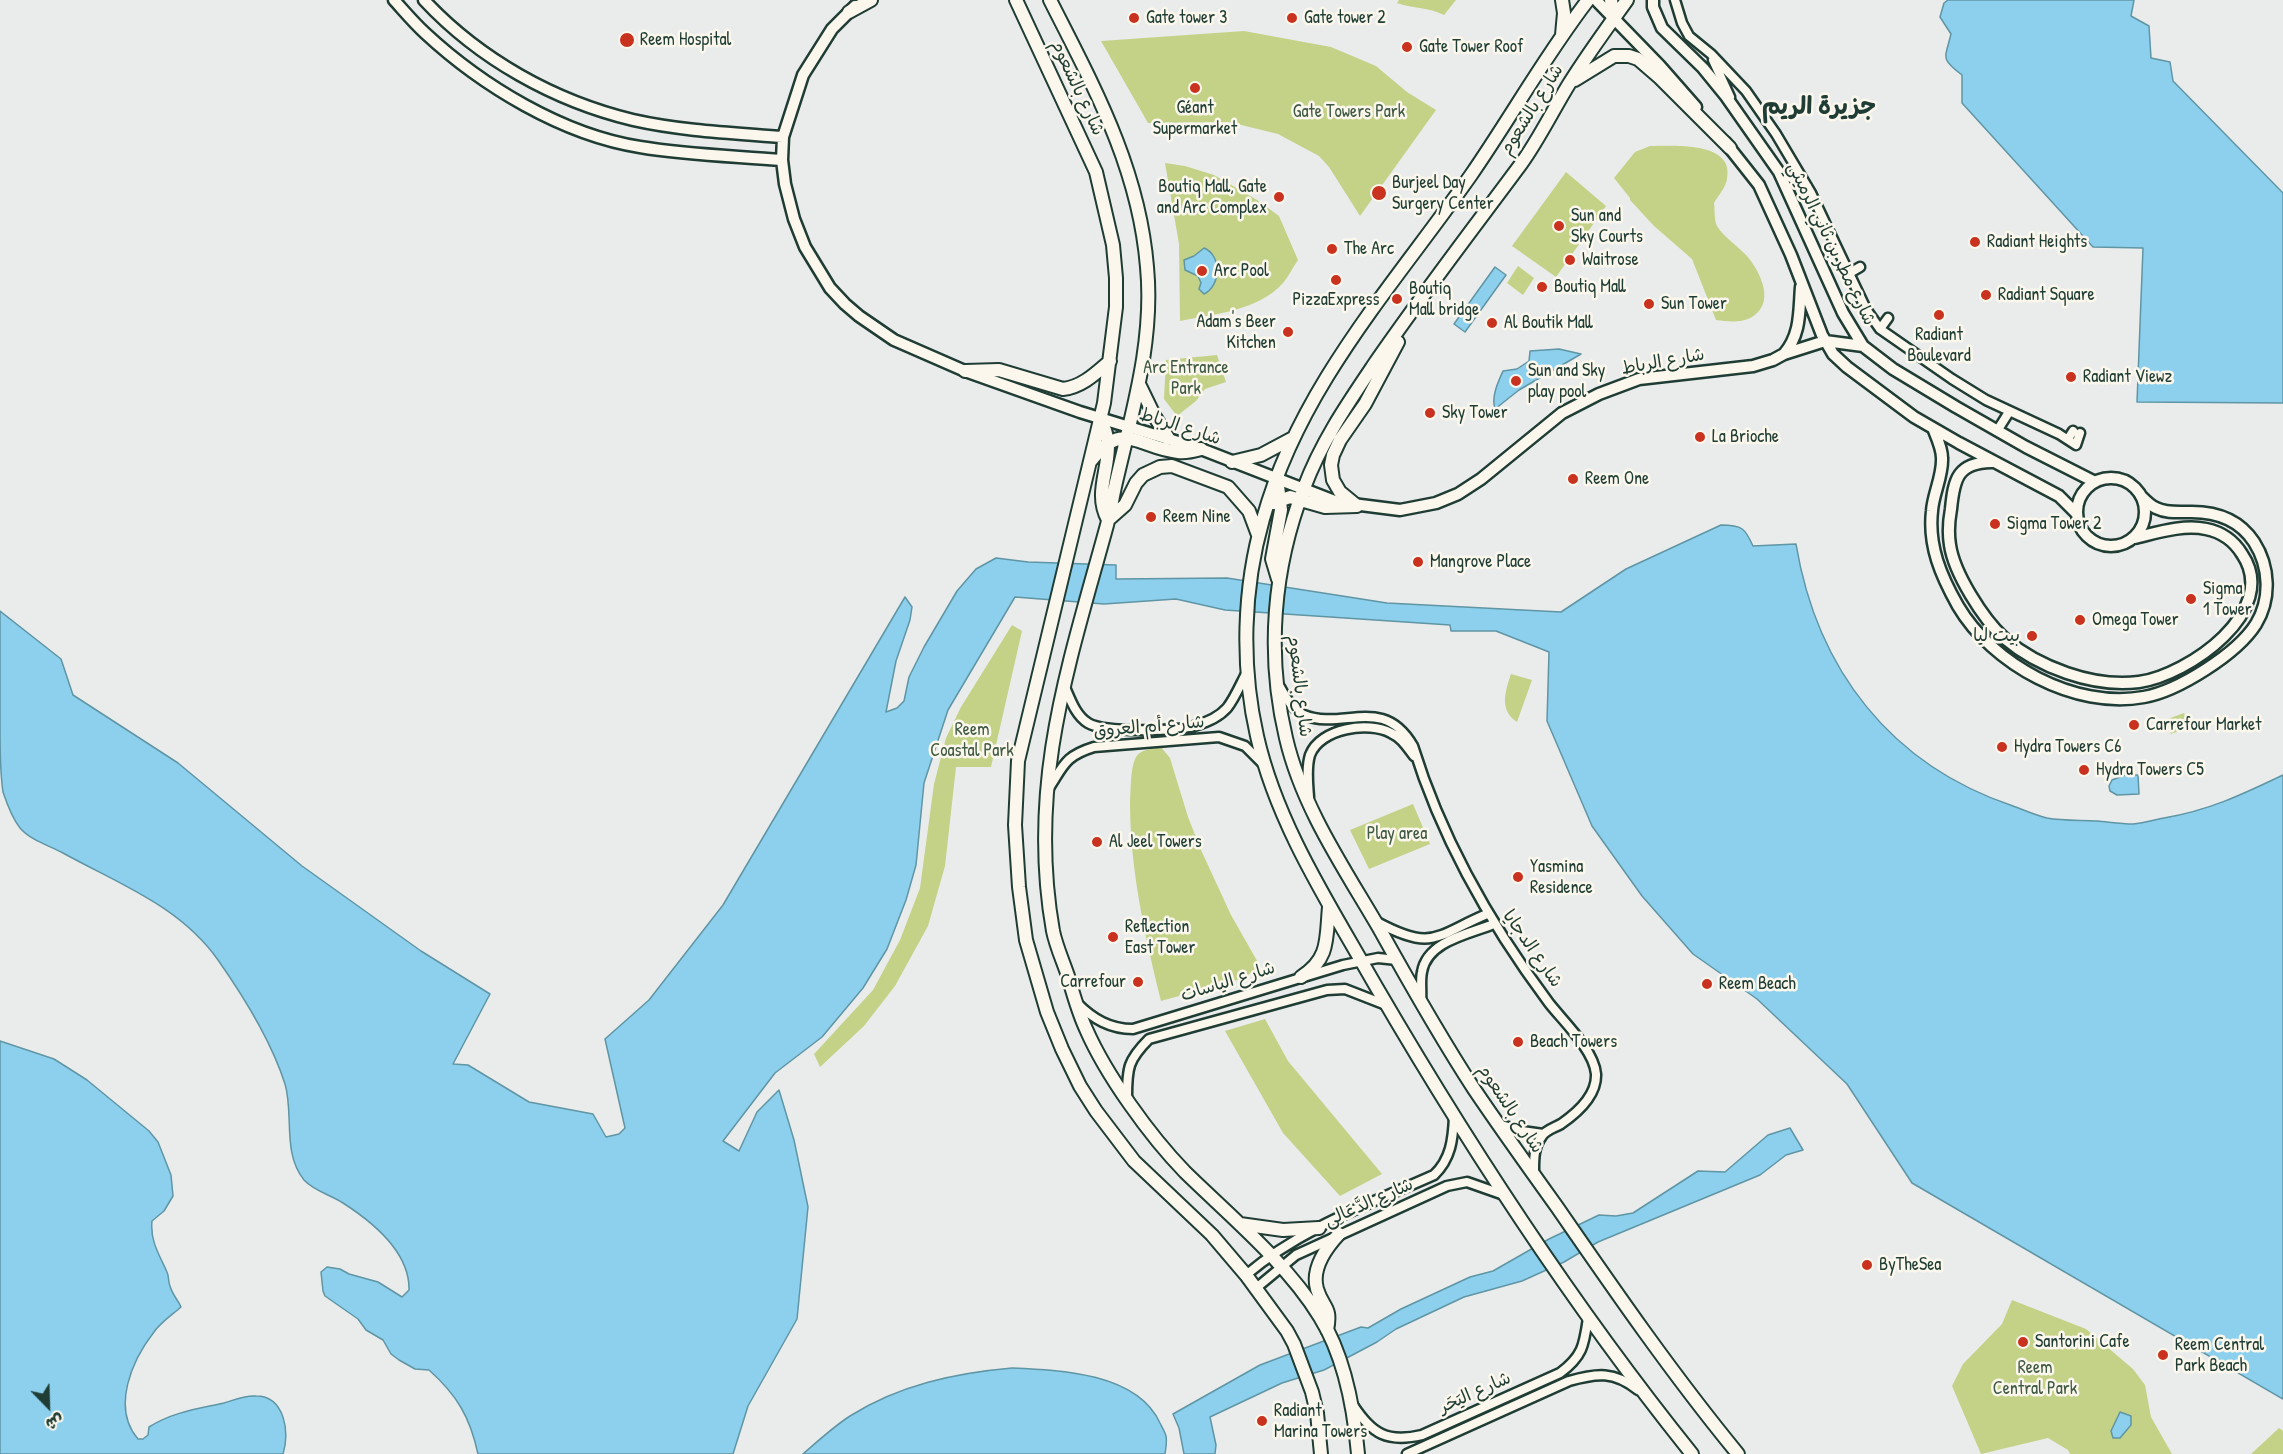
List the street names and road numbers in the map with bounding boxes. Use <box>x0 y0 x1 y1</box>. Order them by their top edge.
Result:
street label: شارع بالشعوم <box>1045 37 1109 139</box>
street label: شارع بالشعوم <box>1496 61 1568 159</box>
street label: شارع مطر بن ثاني الرميثي <box>1782 159 1880 329</box>
street label: شارع الرباط <box>1620 344 1706 380</box>
street label: شارع الرباط <box>1137 404 1223 450</box>
street label: شارع بالشعوم <box>1282 634 1316 738</box>
street label: شارع أم العروق <box>1093 711 1205 743</box>
street label: شارع الدجايا <box>1497 906 1567 992</box>
street label: شارع الياسات <box>1178 957 1278 1007</box>
street label: شارع بالشعوم <box>1472 1060 1548 1158</box>
street label: شارع الدَّعَالِى <box>1321 1174 1417 1232</box>
street label: شارع اليَحَر <box>1436 1368 1514 1418</box>

